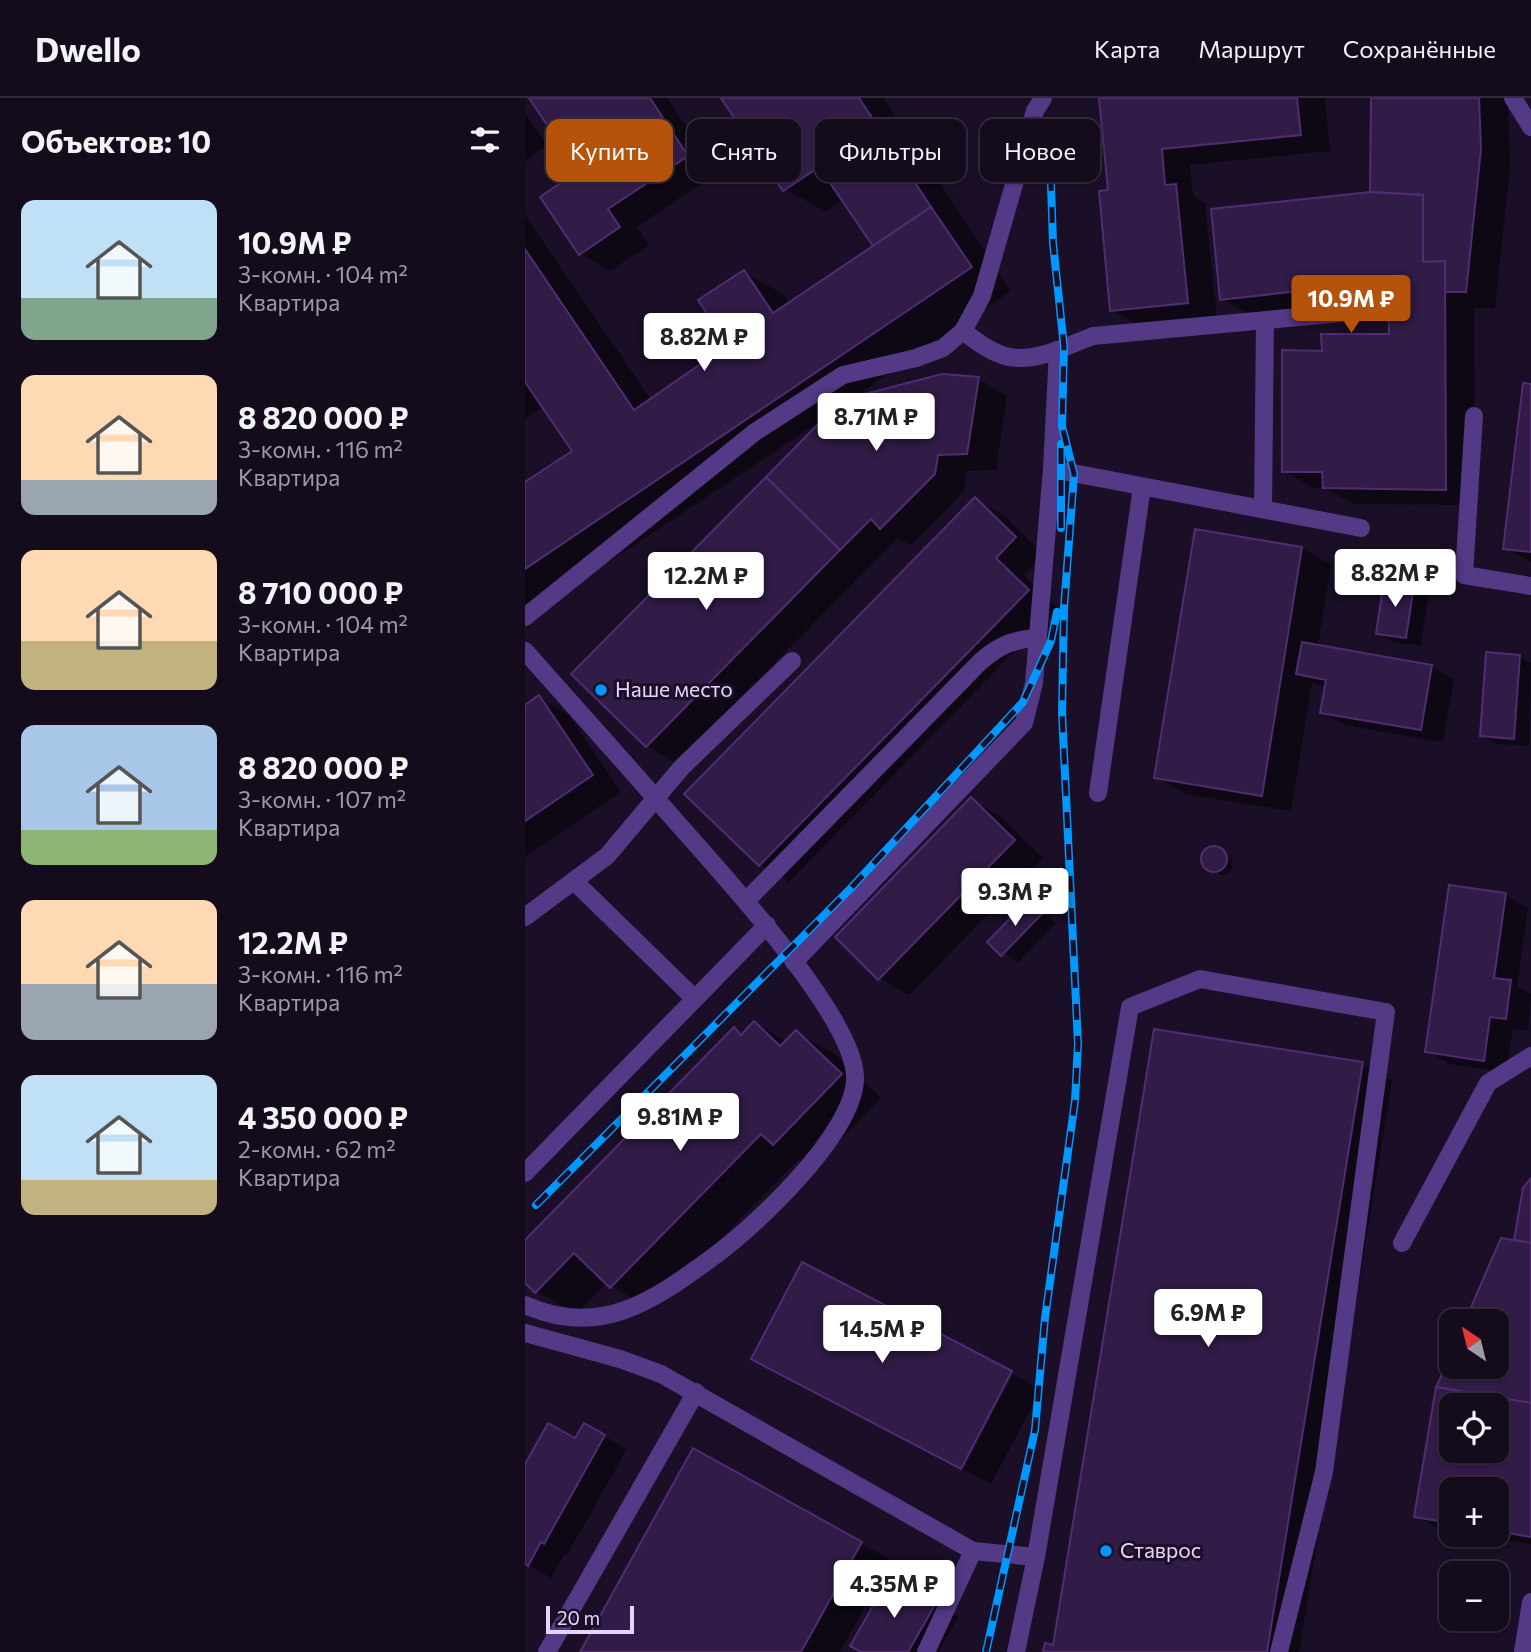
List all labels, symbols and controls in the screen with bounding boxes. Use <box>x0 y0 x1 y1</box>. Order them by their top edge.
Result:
text: Dwello <box>35 28 141 69</box>
text: Карта <box>1094 34 1160 63</box>
text: Маршрут <box>1198 34 1305 63</box>
text: Сохранённые <box>1343 34 1496 63</box>
chip: Купить <box>546 119 673 182</box>
chip: Снять <box>687 119 801 182</box>
chip: Фильтры <box>815 119 966 182</box>
chip: Новое <box>980 119 1100 182</box>
icon: filters <box>466 121 504 159</box>
text: Объектов: 10 <box>21 122 211 159</box>
text: 10.9M ₽ <box>238 223 352 260</box>
icon: home <box>77 228 161 312</box>
text: 3-комн. · 104 m² <box>238 260 408 288</box>
pin: 10.9M ₽ <box>1286 275 1416 335</box>
text: 10.9M ₽ <box>1307 284 1395 312</box>
text: Квартира <box>238 288 340 316</box>
pin: 8.82M ₽ <box>639 314 769 373</box>
text: 8.82M ₽ <box>660 322 748 350</box>
pin: 8.71M ₽ <box>811 394 941 453</box>
text: 8 820 000 ₽ <box>238 398 409 435</box>
text: 8.71M ₽ <box>834 402 918 430</box>
icon: home <box>77 403 161 487</box>
text: 3-комн. · 116 m² <box>238 435 403 463</box>
text: Квартира <box>238 463 340 491</box>
pin: 8.82M ₽ <box>1330 550 1460 609</box>
pin: 12.2M ₽ <box>641 552 771 612</box>
text: 8.82M ₽ <box>1351 558 1439 586</box>
text: 12.2M ₽ <box>664 561 748 589</box>
text: 8 710 000 ₽ <box>238 573 403 610</box>
icon: home <box>77 578 161 662</box>
text: 3-комн. · 104 m² <box>238 610 408 638</box>
text: Квартира <box>238 638 340 666</box>
place label: Наше место <box>615 676 733 701</box>
marker: Наше место <box>593 682 609 698</box>
text: 8 820 000 ₽ <box>238 748 409 785</box>
icon: home <box>77 753 161 837</box>
text: 3-комн. · 107 m² <box>238 785 406 813</box>
text: Квартира <box>238 813 340 841</box>
pin: 9.3M ₽ <box>958 868 1072 928</box>
text: 9.3M ₽ <box>977 877 1053 905</box>
text: 12.2M ₽ <box>238 923 348 960</box>
icon: home <box>77 928 161 1012</box>
text: 3-комн. · 116 m² <box>238 960 403 988</box>
text: Квартира <box>238 988 340 1016</box>
pin: 9.81M ₽ <box>615 1094 745 1153</box>
text: 4 350 000 ₽ <box>238 1098 408 1135</box>
text: 9.81M ₽ <box>637 1102 723 1130</box>
icon: home <box>77 1103 161 1187</box>
text: 2-комн. · 62 m² <box>238 1135 395 1163</box>
text: Квартира <box>238 1163 340 1191</box>
pin: 6.9M ₽ <box>1151 1290 1265 1349</box>
text: 6.9M ₽ <box>1170 1298 1246 1326</box>
pin: 14.5M ₽ <box>817 1306 947 1365</box>
north arrow <box>1439 1309 1509 1379</box>
map controls <box>1439 1309 1509 1631</box>
text: 14.5M ₽ <box>839 1314 925 1342</box>
button: locate <box>1439 1393 1509 1463</box>
button: + <box>1439 1477 1509 1547</box>
place label: Ставрос <box>1120 1537 1201 1562</box>
marker: Ставрос <box>1098 1543 1114 1559</box>
pin: 4.35M ₽ <box>829 1560 959 1620</box>
button: − <box>1439 1561 1509 1631</box>
text: 4.35M ₽ <box>850 1569 938 1597</box>
scale bar <box>546 1603 633 1635</box>
text: 20 m <box>557 1606 600 1629</box>

